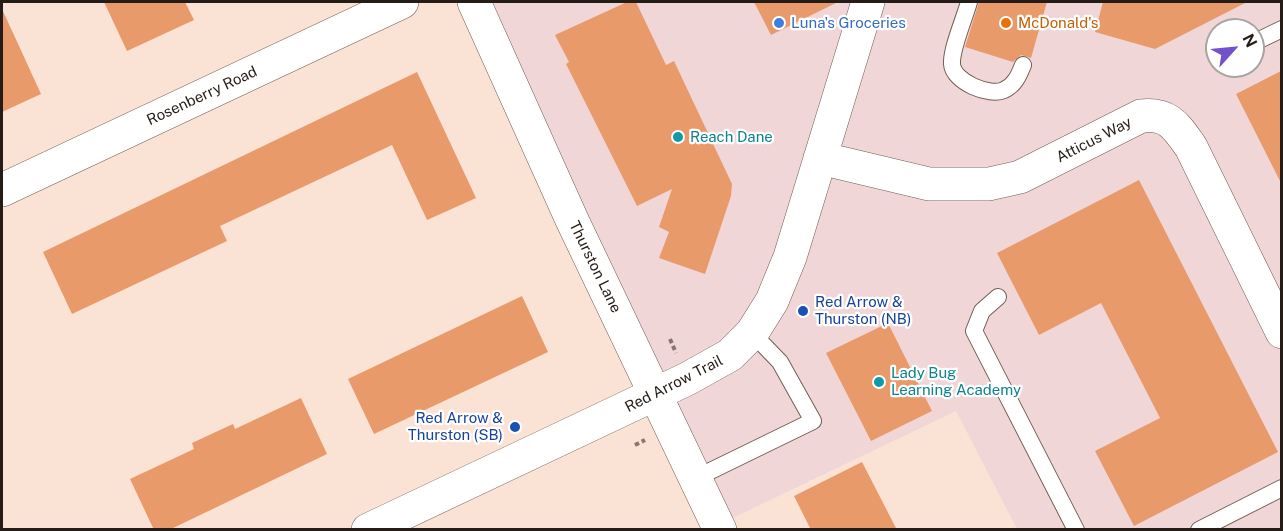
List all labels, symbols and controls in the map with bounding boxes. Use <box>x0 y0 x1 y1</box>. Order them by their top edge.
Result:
place label: Luna's Groceries <box>791 14 906 32</box>
place label: McDonald's <box>1018 14 1098 32</box>
marker: Luna's Groceries <box>772 16 786 30</box>
marker: McDonald's <box>999 16 1013 30</box>
north arrow <box>1205 18 1265 78</box>
text: N <box>1238 31 1261 50</box>
street label: Rosenberry Road <box>144 63 260 129</box>
street label: Atticus Way <box>1053 113 1135 167</box>
place label: Reach Dane <box>690 128 773 146</box>
marker: Reach Dane <box>671 130 685 144</box>
street label: Thurston Lane <box>565 218 625 316</box>
place label: Red Arrow & Thurston (NB) <box>815 293 911 328</box>
marker: Red Arrow & Thurston (NB) <box>796 304 810 318</box>
street label: Red Arrow Trail <box>622 352 726 416</box>
place label: Lady Bug Learning Academy <box>891 364 1021 399</box>
marker: Lady Bug Learning Academy <box>872 375 886 389</box>
place label: Red Arrow & Thurston (SB) <box>408 409 503 444</box>
marker: Red Arrow & Thurston (SB) <box>508 420 522 434</box>

